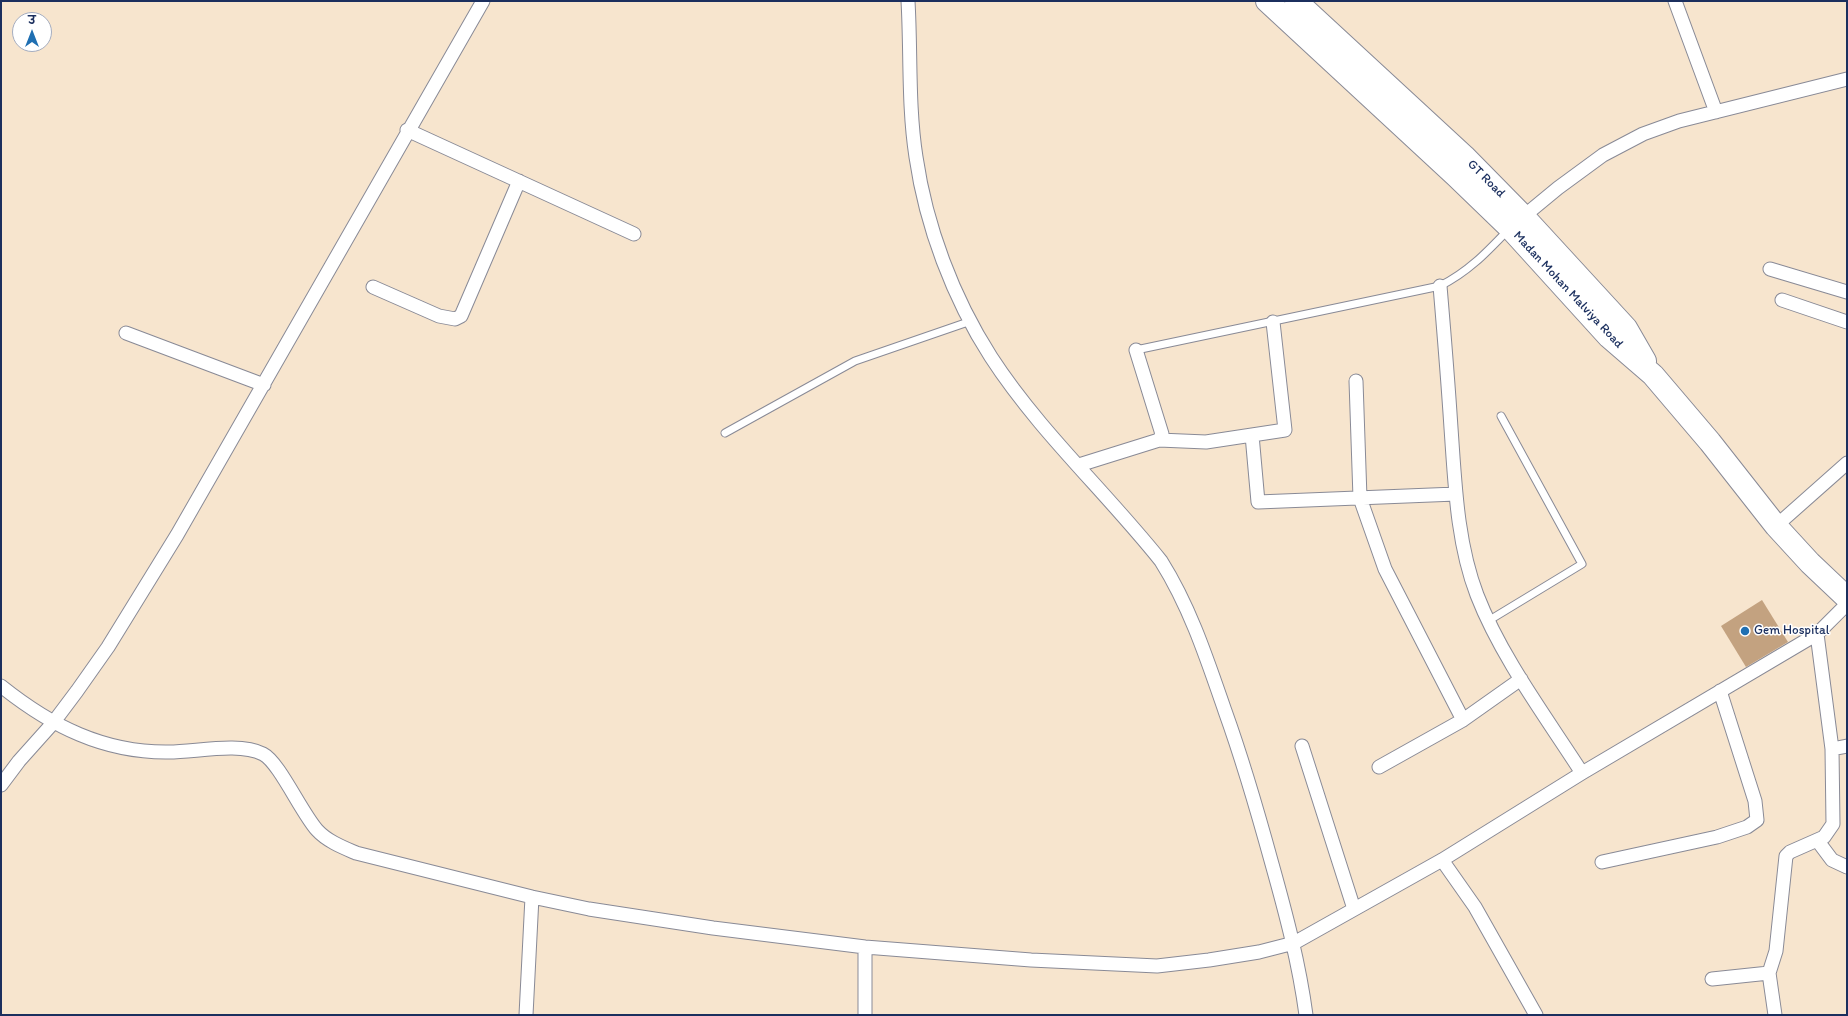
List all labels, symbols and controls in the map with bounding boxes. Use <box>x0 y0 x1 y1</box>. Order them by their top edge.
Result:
north arrow <box>12 12 52 52</box>
text: उ <box>28 14 36 27</box>
street label: GT Road <box>1464 157 1508 201</box>
street label: Madan Mohan Malviya Road <box>1510 228 1626 352</box>
place label: Gem Hospital <box>1754 623 1830 639</box>
marker: Gem Hospital <box>1739 625 1751 637</box>

